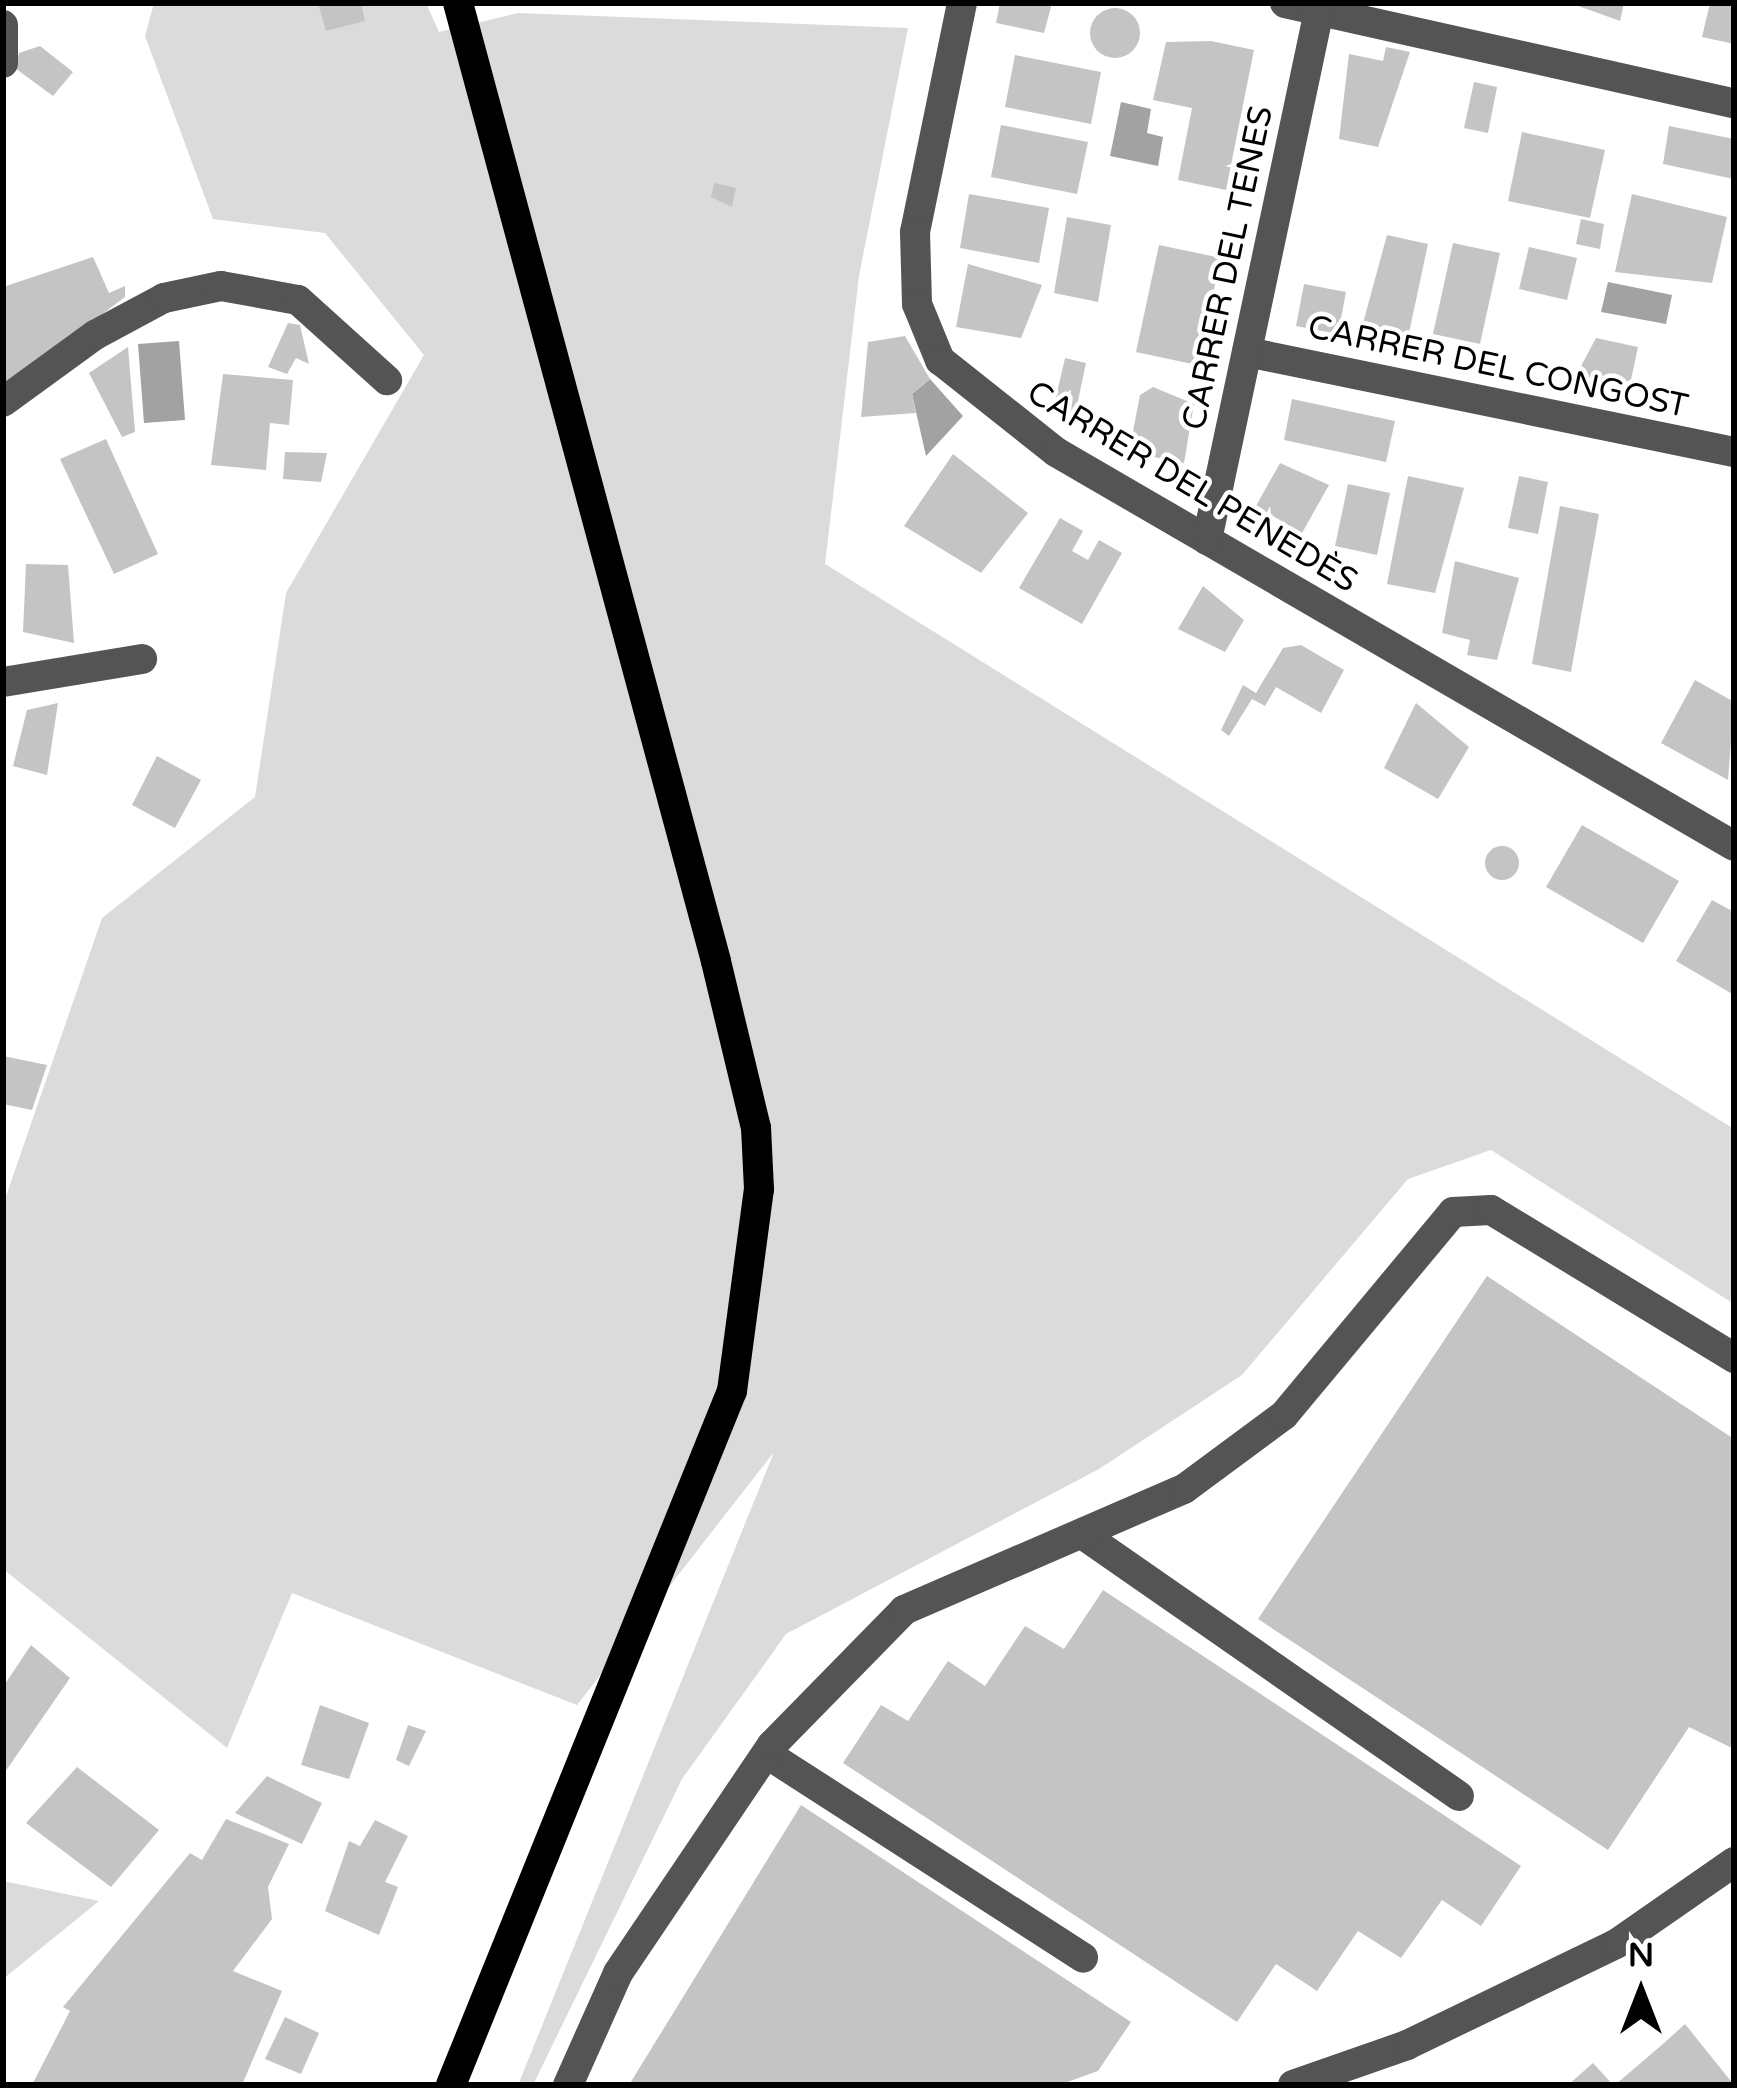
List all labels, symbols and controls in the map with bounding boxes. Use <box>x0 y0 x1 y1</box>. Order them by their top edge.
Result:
street label: CARRER DEL TENES <box>1174 102 1282 434</box>
street label: CARRER DEL CONGOST <box>1304 307 1692 427</box>
street label: CARRER DEL PENEDÈS <box>1020 373 1364 601</box>
north arrow <box>1581 1932 1701 2052</box>
text: N <box>1628 1936 1654 1975</box>

